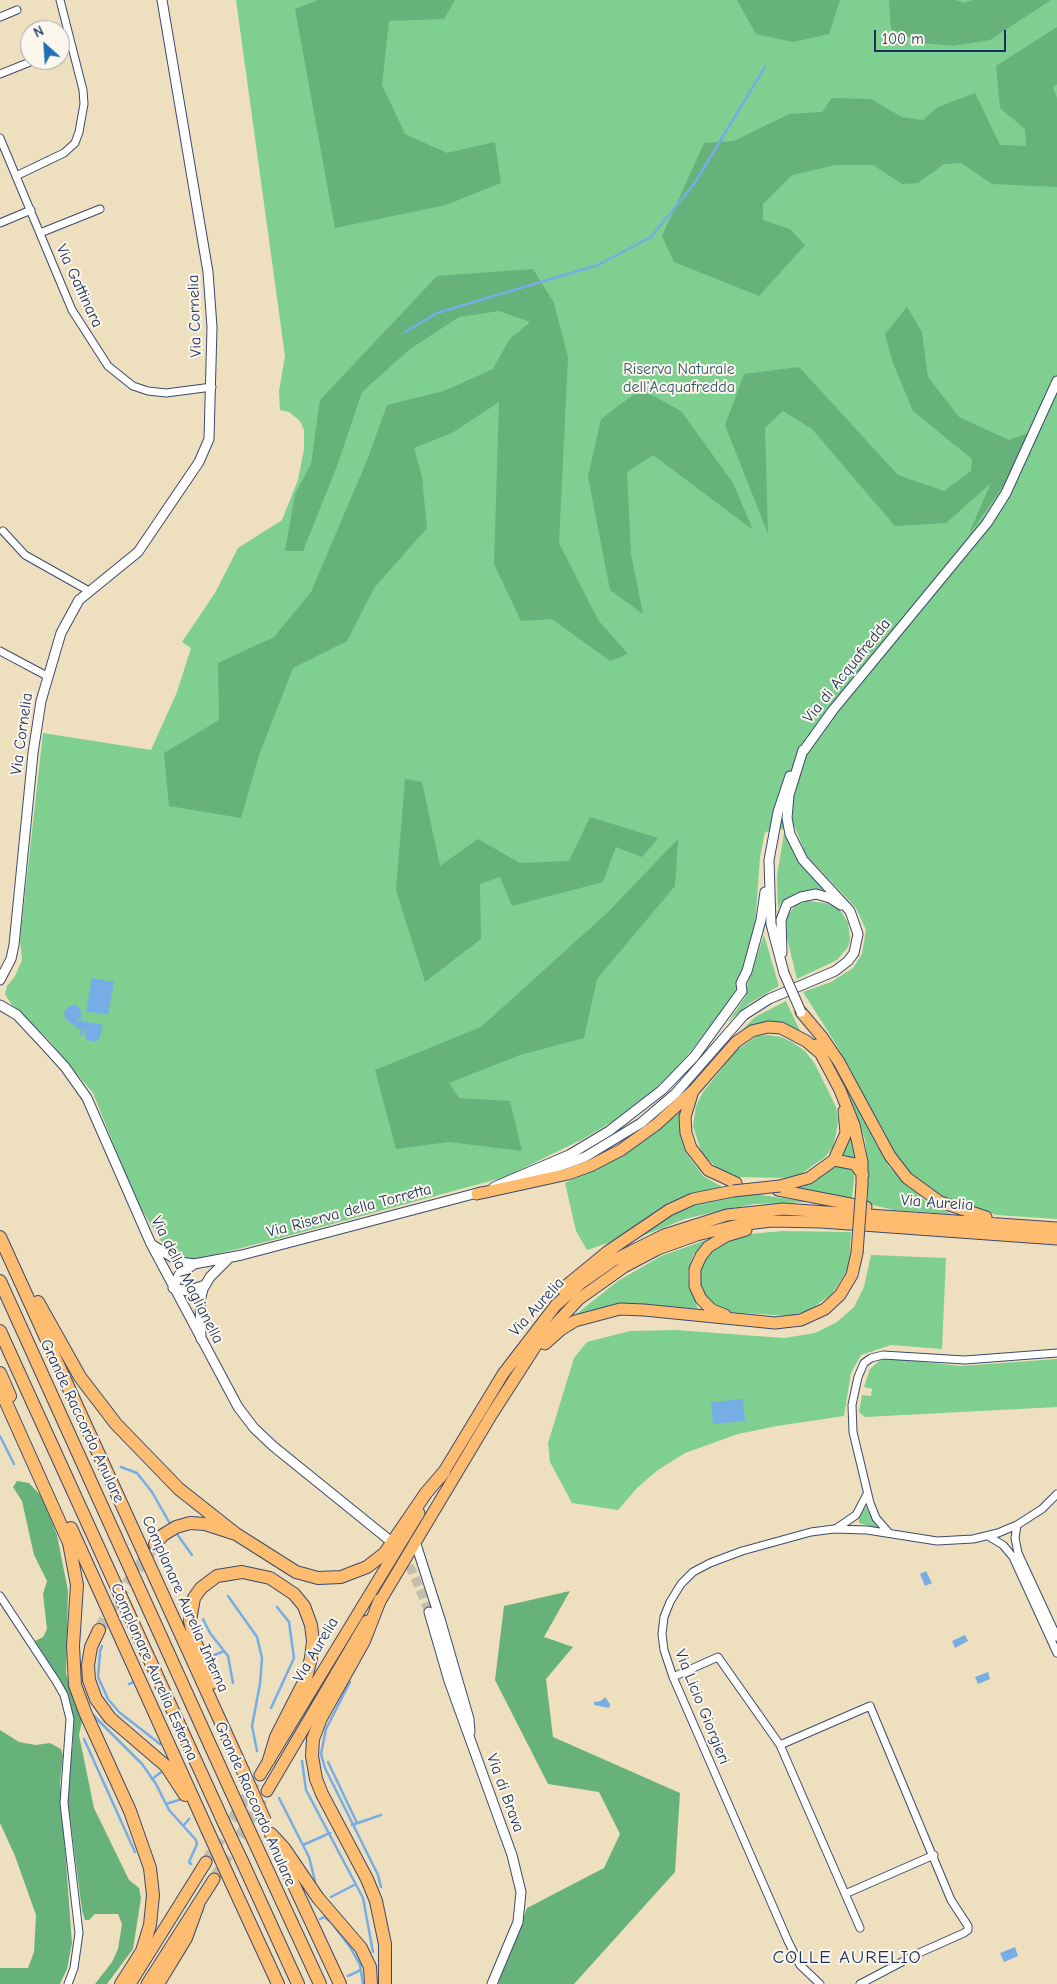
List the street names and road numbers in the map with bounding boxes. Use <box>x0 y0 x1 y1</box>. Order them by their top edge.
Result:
street label: Via Gattinara <box>51 241 107 331</box>
street label: Via Cornelia <box>184 274 206 358</box>
street label: Via di Acquafredda <box>799 615 895 727</box>
street label: Via Cornelia <box>7 692 37 776</box>
street label: Via Riserva della Torretta <box>265 1180 433 1242</box>
street label: Via Aurelia <box>900 1191 974 1215</box>
street label: Via della Maglianella <box>147 1213 227 1347</box>
street label: Via Aurelia <box>506 1274 568 1340</box>
street label: Grande Raccordo Anulare <box>36 1336 128 1506</box>
street label: Complanare Aurelia Interna <box>137 1513 233 1695</box>
street label: Complanare Aurelia Esterna <box>106 1580 202 1764</box>
street label: Via Aurelia <box>289 1614 343 1686</box>
street label: Via Licio Giorgieri <box>670 1647 734 1767</box>
street label: Grande Raccordo Anulare <box>210 1719 300 1889</box>
street label: Via di Brava <box>482 1751 528 1835</box>

